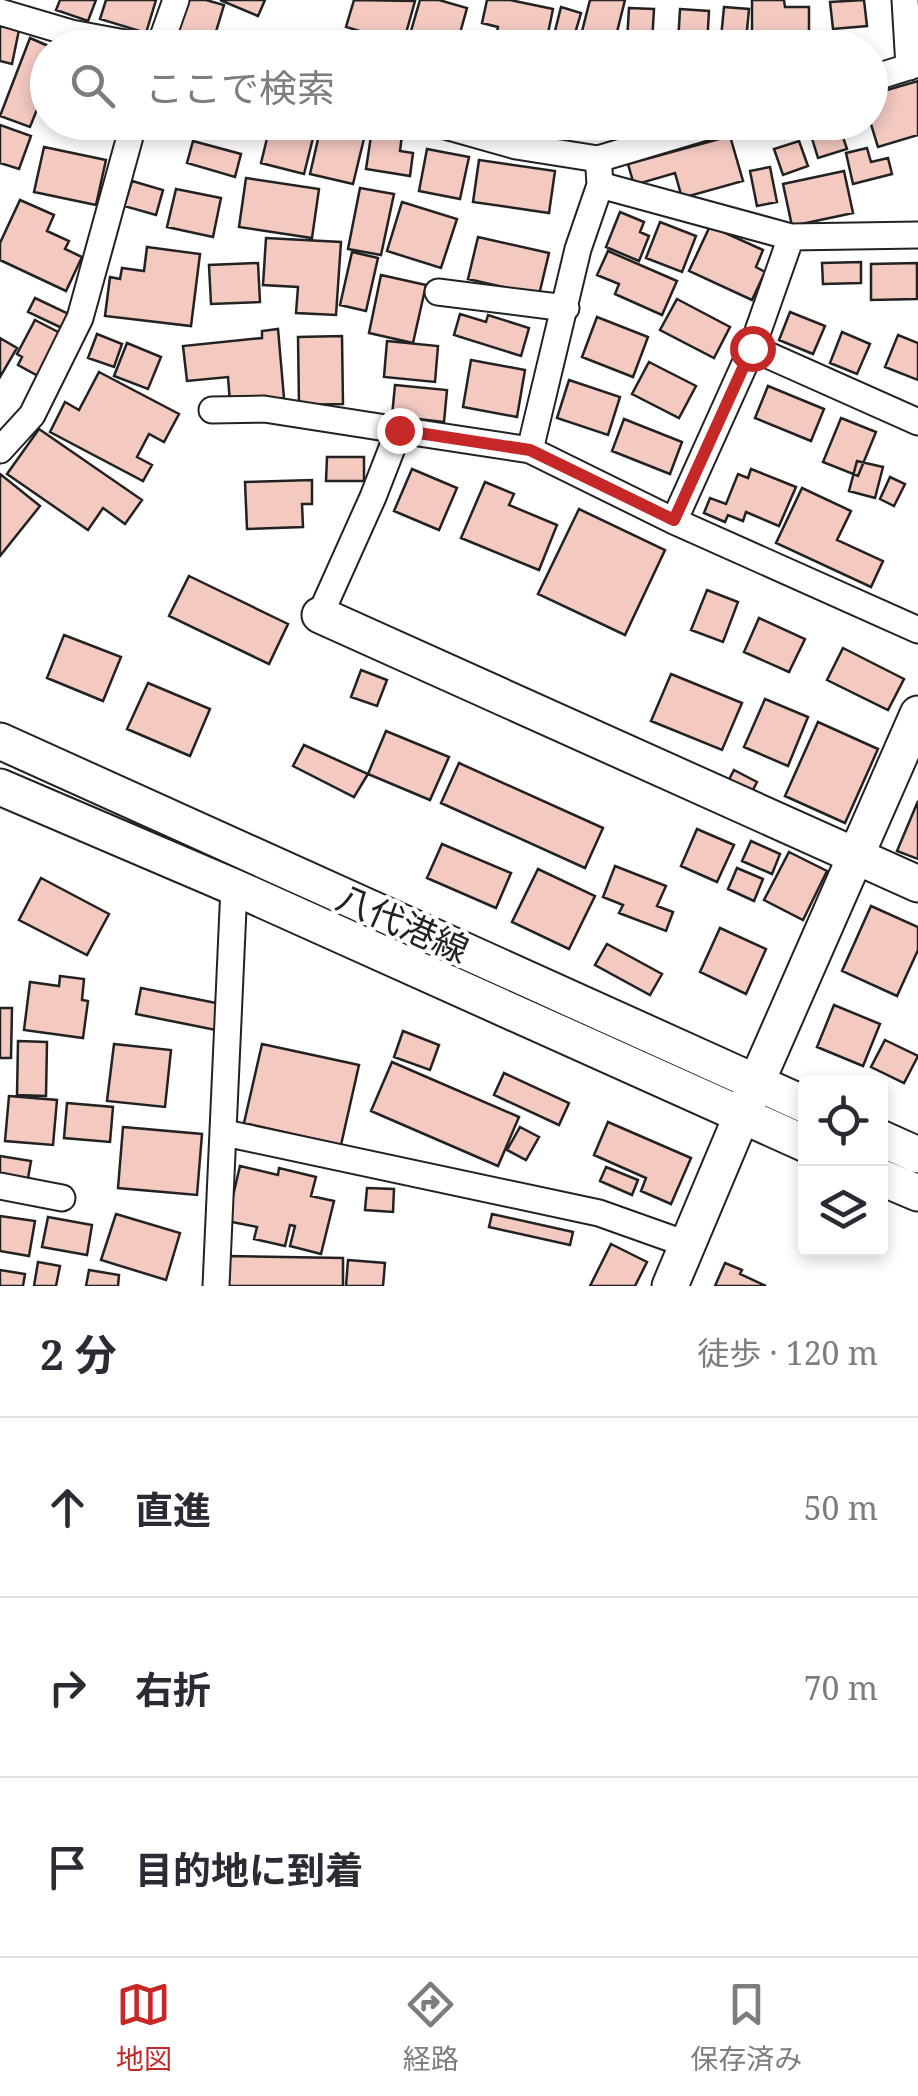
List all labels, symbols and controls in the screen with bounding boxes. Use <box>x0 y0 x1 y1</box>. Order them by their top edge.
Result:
search box <box>30 30 888 140</box>
icon: search <box>65 58 120 113</box>
text: ここで検索 <box>145 61 335 113</box>
route start <box>730 326 776 372</box>
route end <box>377 408 423 454</box>
street label: 八代港線 <box>329 873 477 973</box>
map controls <box>798 1076 888 1256</box>
button: locate <box>798 1076 888 1166</box>
button: layers <box>798 1166 888 1256</box>
text: 2 分 <box>40 1325 117 1382</box>
text: 徒歩 · 120 m <box>697 1331 878 1374</box>
icon: ahead <box>40 1480 95 1535</box>
text: 直進 <box>135 1483 211 1535</box>
text: 50 m <box>804 1486 878 1529</box>
icon: right <box>40 1660 95 1715</box>
text: 右折 <box>135 1663 211 1715</box>
text: 70 m <box>804 1666 878 1709</box>
icon: arrive <box>40 1840 95 1895</box>
text: 目的地に到着 <box>135 1843 363 1895</box>
tab: 地図 <box>116 1977 172 2077</box>
tab: 経路 <box>403 1977 459 2077</box>
tab: 保存済み <box>690 1977 802 2077</box>

